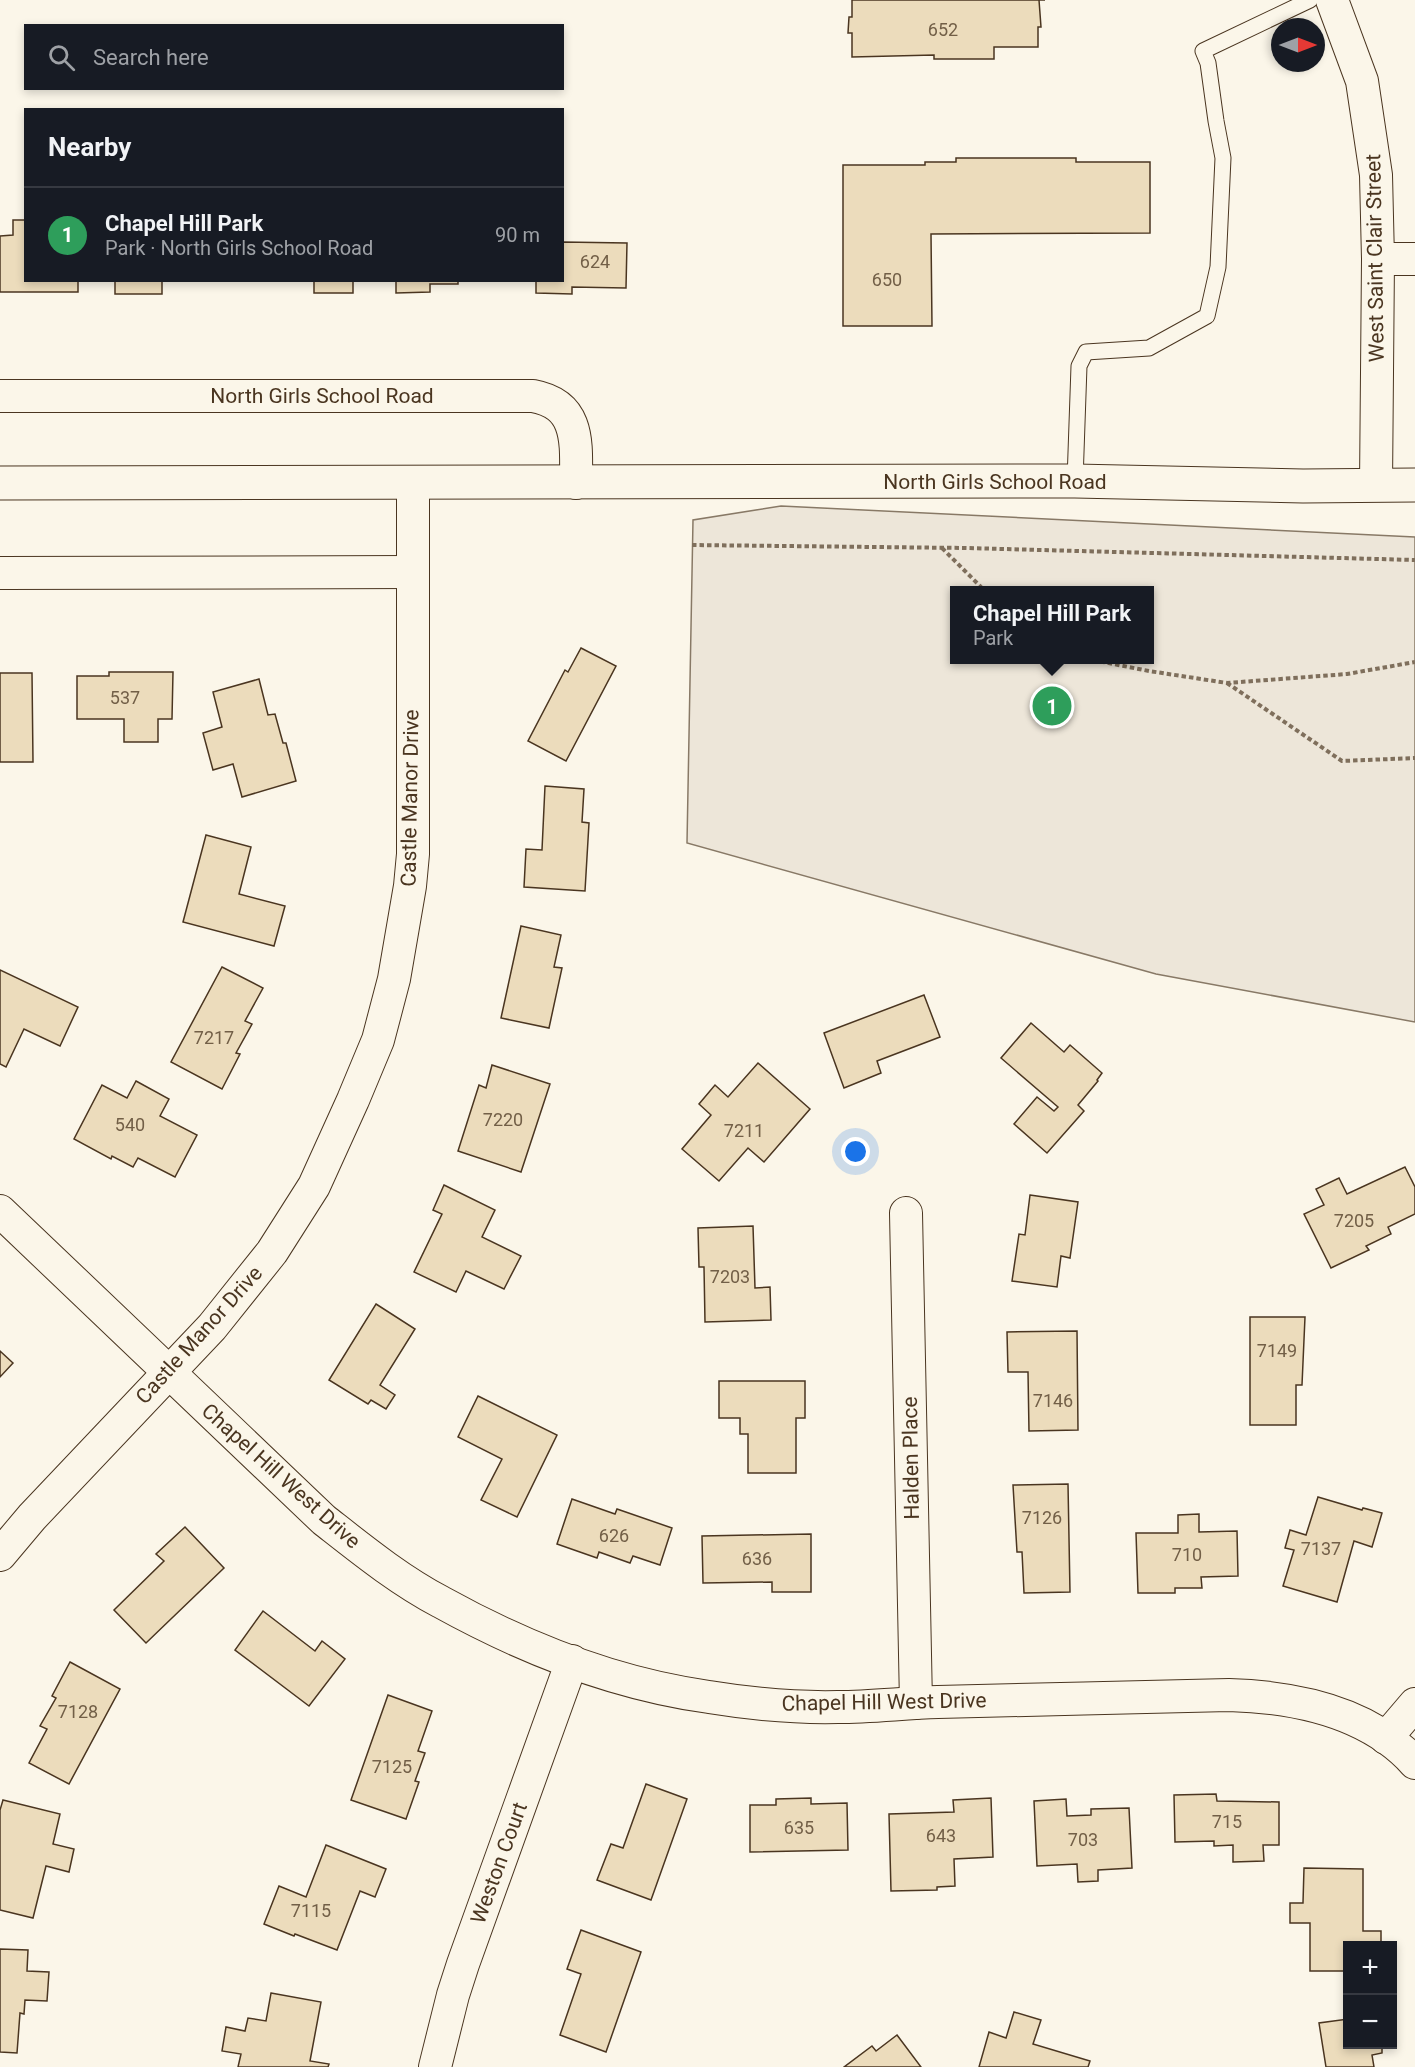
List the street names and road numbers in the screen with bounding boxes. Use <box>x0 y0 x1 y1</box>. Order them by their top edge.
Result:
street label: West Saint Clair Street <box>1361 154 1389 362</box>
street label: North Girls School Road <box>210 384 434 408</box>
street label: North Girls School Road <box>883 470 1107 494</box>
street label: Castle Manor Drive <box>396 709 424 887</box>
street label: Castle Manor Drive <box>131 1261 267 1409</box>
street label: Halden Place <box>898 1396 924 1520</box>
street label: Chapel Hill West Drive <box>197 1399 365 1553</box>
street label: Chapel Hill West Drive <box>781 1688 987 1716</box>
street label: Weston Court <box>466 1799 532 1927</box>

